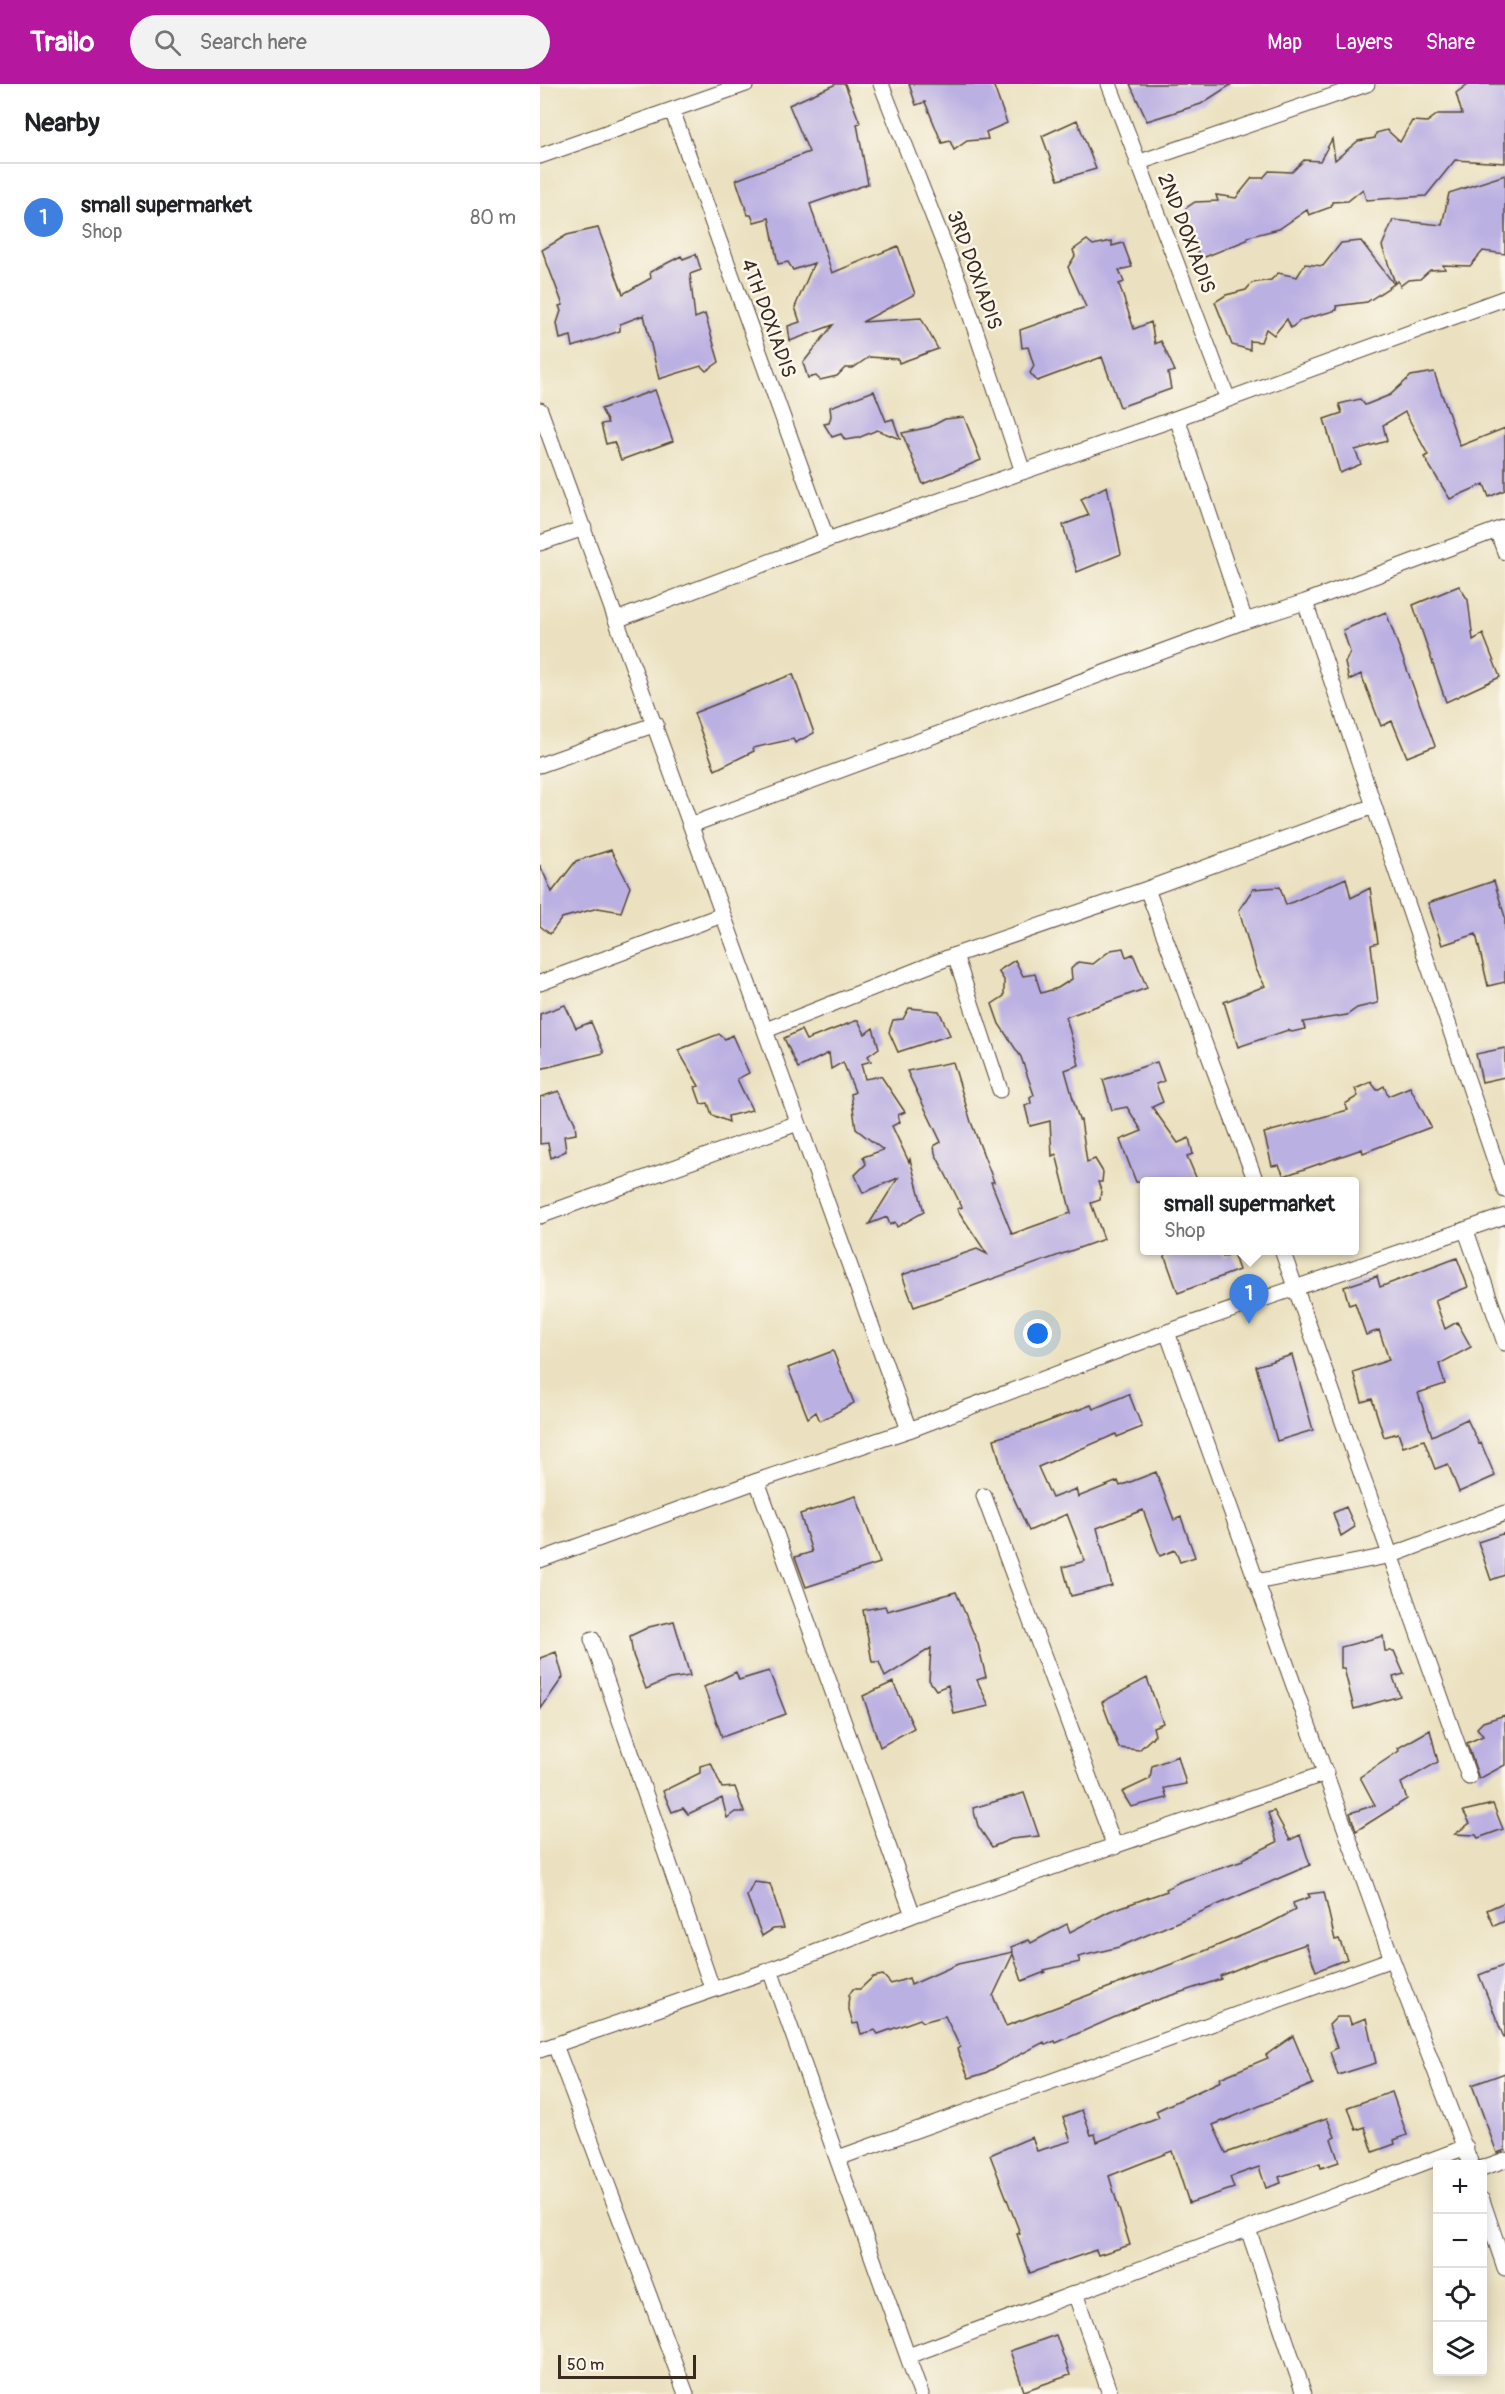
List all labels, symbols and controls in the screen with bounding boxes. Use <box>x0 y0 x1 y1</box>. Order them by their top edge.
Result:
search box <box>130 15 550 69</box>
text: Trailo <box>30 25 94 60</box>
icon: search <box>151 26 184 59</box>
text: Search here <box>199 28 307 56</box>
text: Map <box>1267 29 1302 56</box>
text: Layers <box>1335 29 1393 56</box>
text: Share <box>1426 29 1475 56</box>
text: Nearby <box>24 107 100 139</box>
street label: 2ND DOXIADIS <box>1152 170 1221 297</box>
text: small supermarket <box>81 191 252 219</box>
text: 1 <box>40 205 47 230</box>
text: 80 m <box>470 205 516 230</box>
street label: 3RD DOXIADIS <box>941 207 1008 333</box>
text: Shop <box>81 219 122 244</box>
street label: 4TH DOXIADIS <box>735 255 802 381</box>
popup <box>1140 1177 1359 1255</box>
text: small supermarket <box>1164 1190 1335 1218</box>
text: Shop <box>1164 1218 1205 1243</box>
pin: 1 <box>1230 1274 1268 1324</box>
your location <box>1023 1319 1052 1348</box>
map controls <box>1433 2160 1487 2376</box>
button: + <box>1433 2160 1487 2214</box>
button: − <box>1433 2214 1487 2268</box>
button: locate <box>1433 2268 1487 2322</box>
button: layers <box>1433 2322 1487 2376</box>
scale bar <box>558 2352 696 2380</box>
text: 50 m <box>567 2355 604 2375</box>

